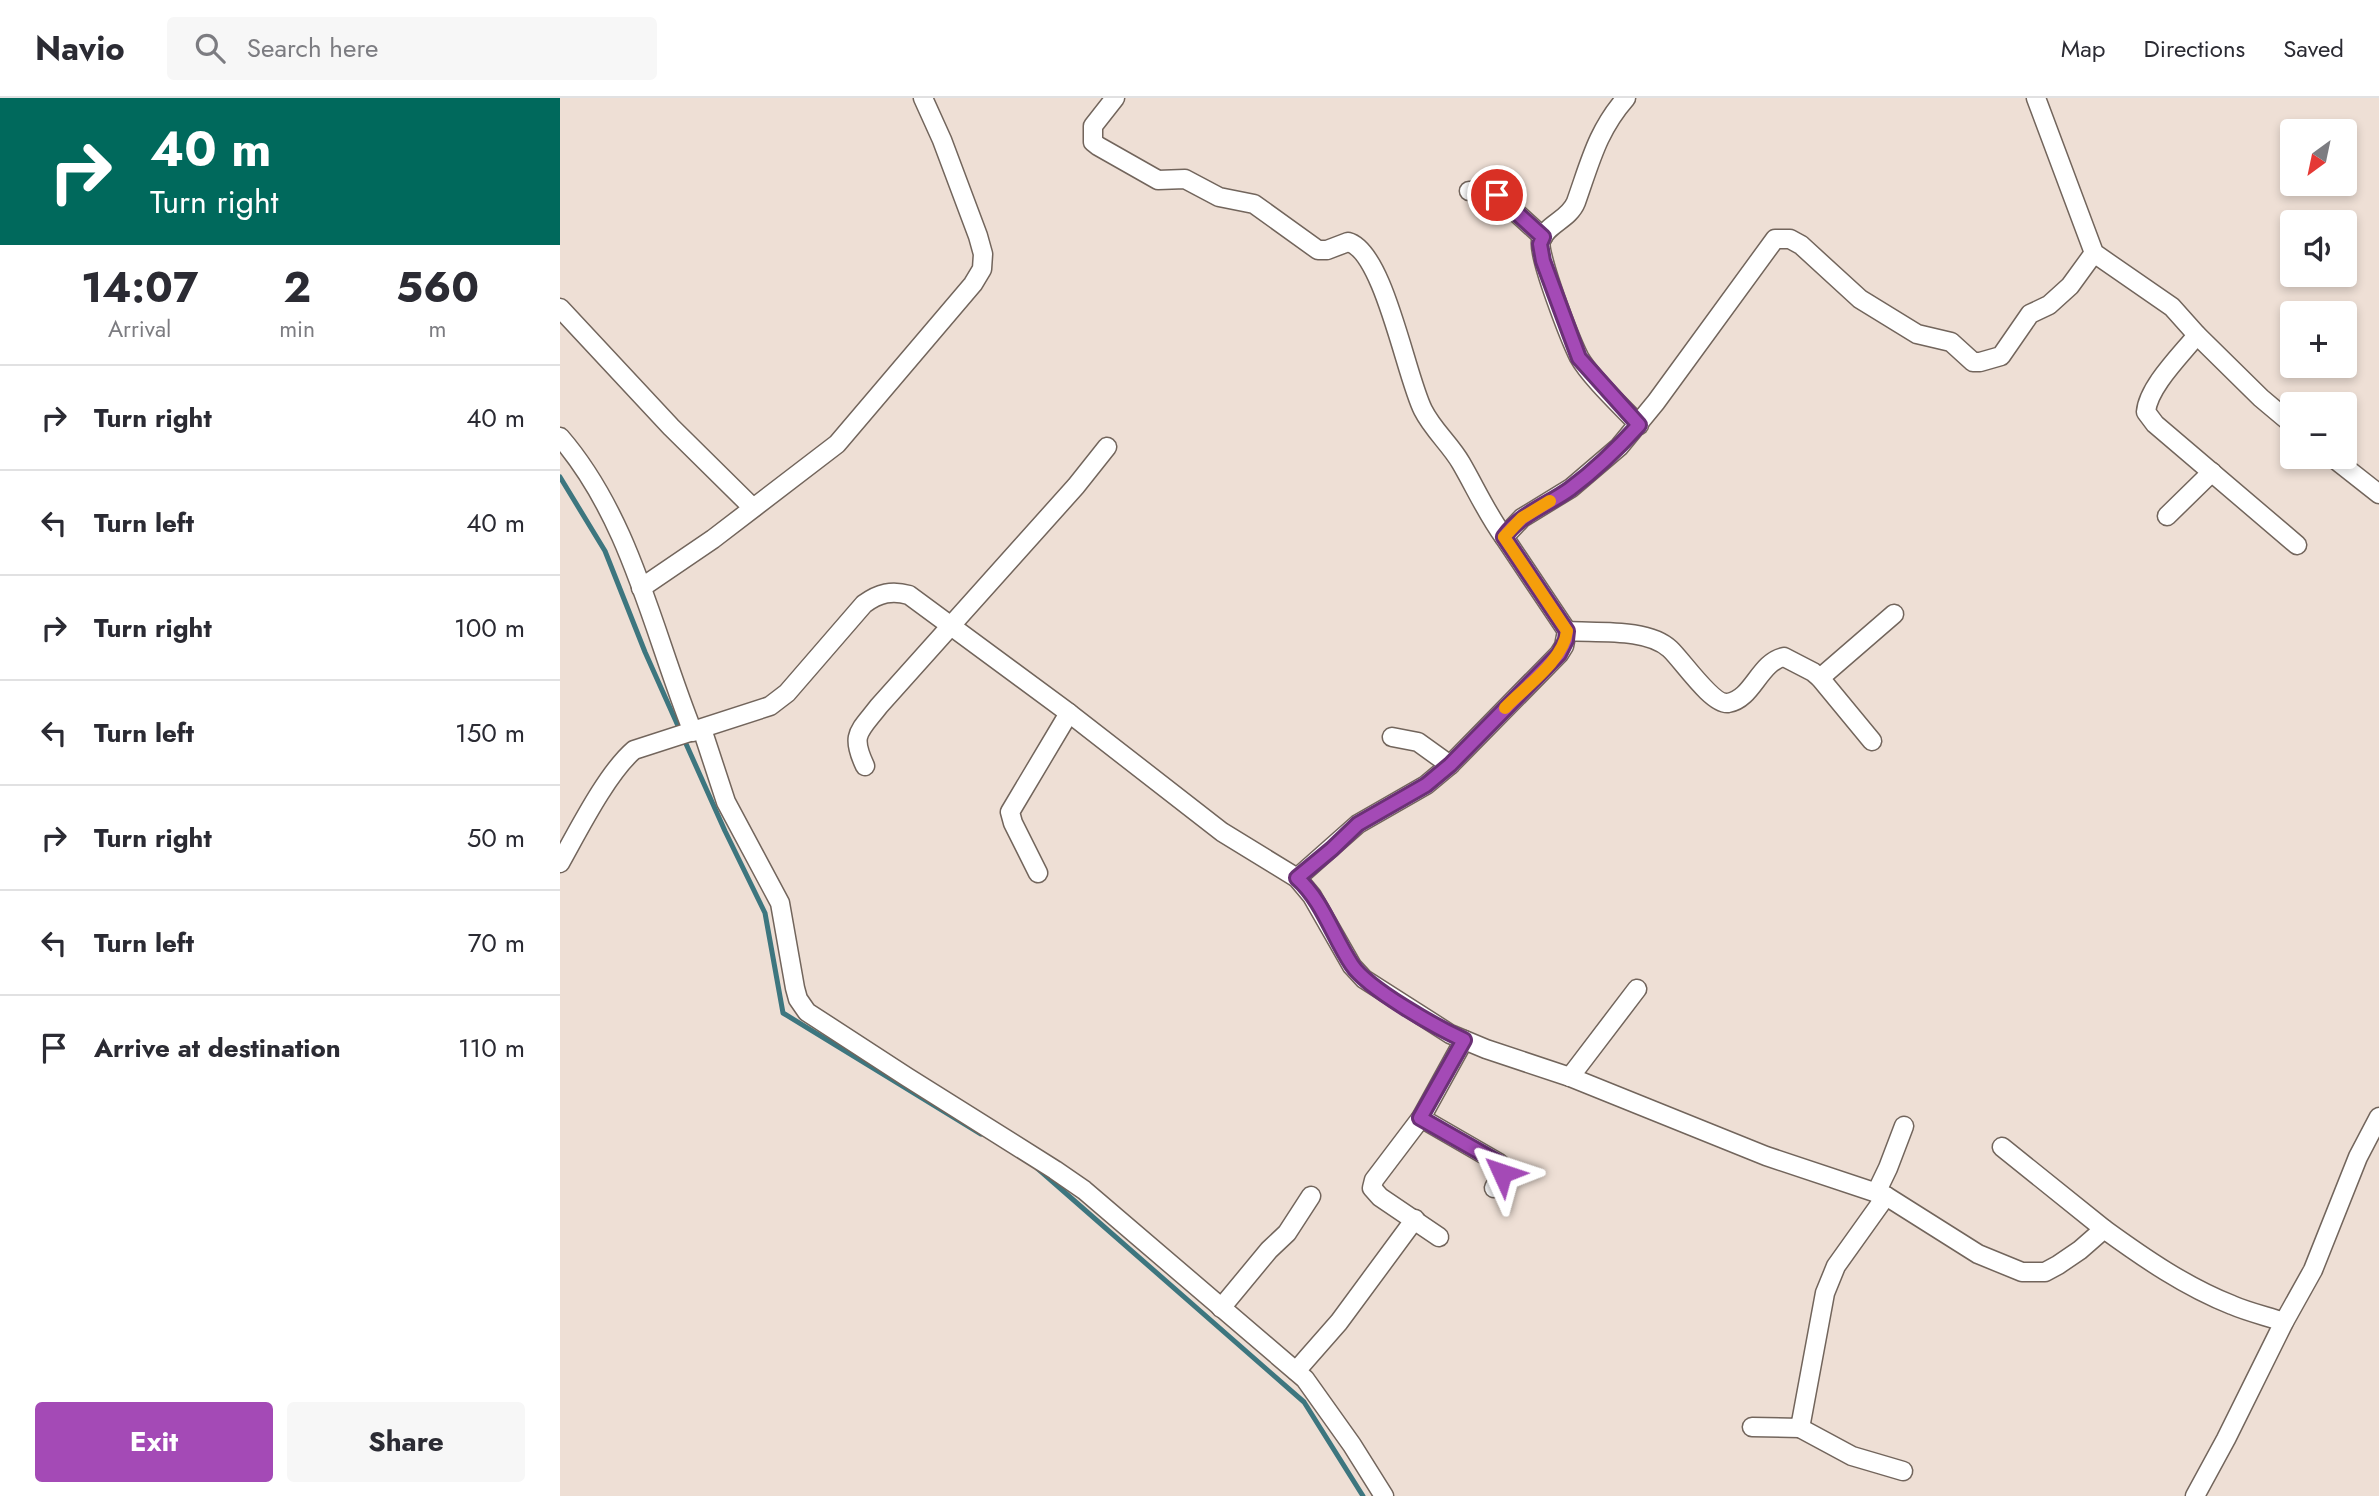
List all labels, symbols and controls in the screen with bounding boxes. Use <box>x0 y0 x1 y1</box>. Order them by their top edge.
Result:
search box <box>167 17 657 80</box>
text: Navio <box>35 25 125 72</box>
icon: search <box>191 29 229 67</box>
text: Search here <box>247 29 378 67</box>
text: Map <box>2061 31 2106 66</box>
text: Directions <box>2144 31 2245 66</box>
text: Saved <box>2283 31 2344 66</box>
text: 40 m <box>150 114 272 184</box>
north arrow <box>2280 119 2357 196</box>
map controls <box>2280 119 2357 469</box>
icon: right <box>35 126 126 217</box>
pin <box>1467 165 1527 225</box>
icon: arrive <box>1478 176 1516 214</box>
text: Turn right <box>150 179 279 225</box>
button: sound <box>2280 210 2357 287</box>
text: 14:07 <box>81 257 198 318</box>
text: 2 <box>283 257 311 318</box>
text: 560 <box>396 257 479 318</box>
button: + <box>2280 301 2357 378</box>
text: Arrival <box>108 312 171 346</box>
text: min <box>279 312 315 346</box>
text: m <box>429 312 447 346</box>
button: − <box>2280 392 2357 469</box>
icon: right <box>35 399 73 437</box>
text: Turn right <box>94 399 212 437</box>
text: 40 m <box>466 399 525 437</box>
icon: left <box>35 504 73 542</box>
text: Turn left <box>94 504 194 542</box>
text: 40 m <box>466 504 525 542</box>
icon: right <box>35 609 73 647</box>
text: Turn right <box>94 609 212 647</box>
text: 100 m <box>454 609 525 647</box>
icon: left <box>35 714 73 752</box>
text: Turn left <box>94 714 194 752</box>
text: 150 m <box>455 714 525 752</box>
icon: right <box>35 819 73 857</box>
text: Turn right <box>94 819 212 857</box>
text: 50 m <box>467 819 525 857</box>
icon: left <box>35 924 73 962</box>
text: Turn left <box>94 924 194 962</box>
text: 70 m <box>468 924 525 962</box>
icon: arrive <box>35 1029 73 1067</box>
text: Arrive at destination <box>94 1029 341 1067</box>
text: 110 m <box>458 1029 525 1067</box>
position arrow <box>1465 1136 1539 1210</box>
button: Exit <box>35 1402 273 1482</box>
button: Share <box>287 1402 525 1482</box>

